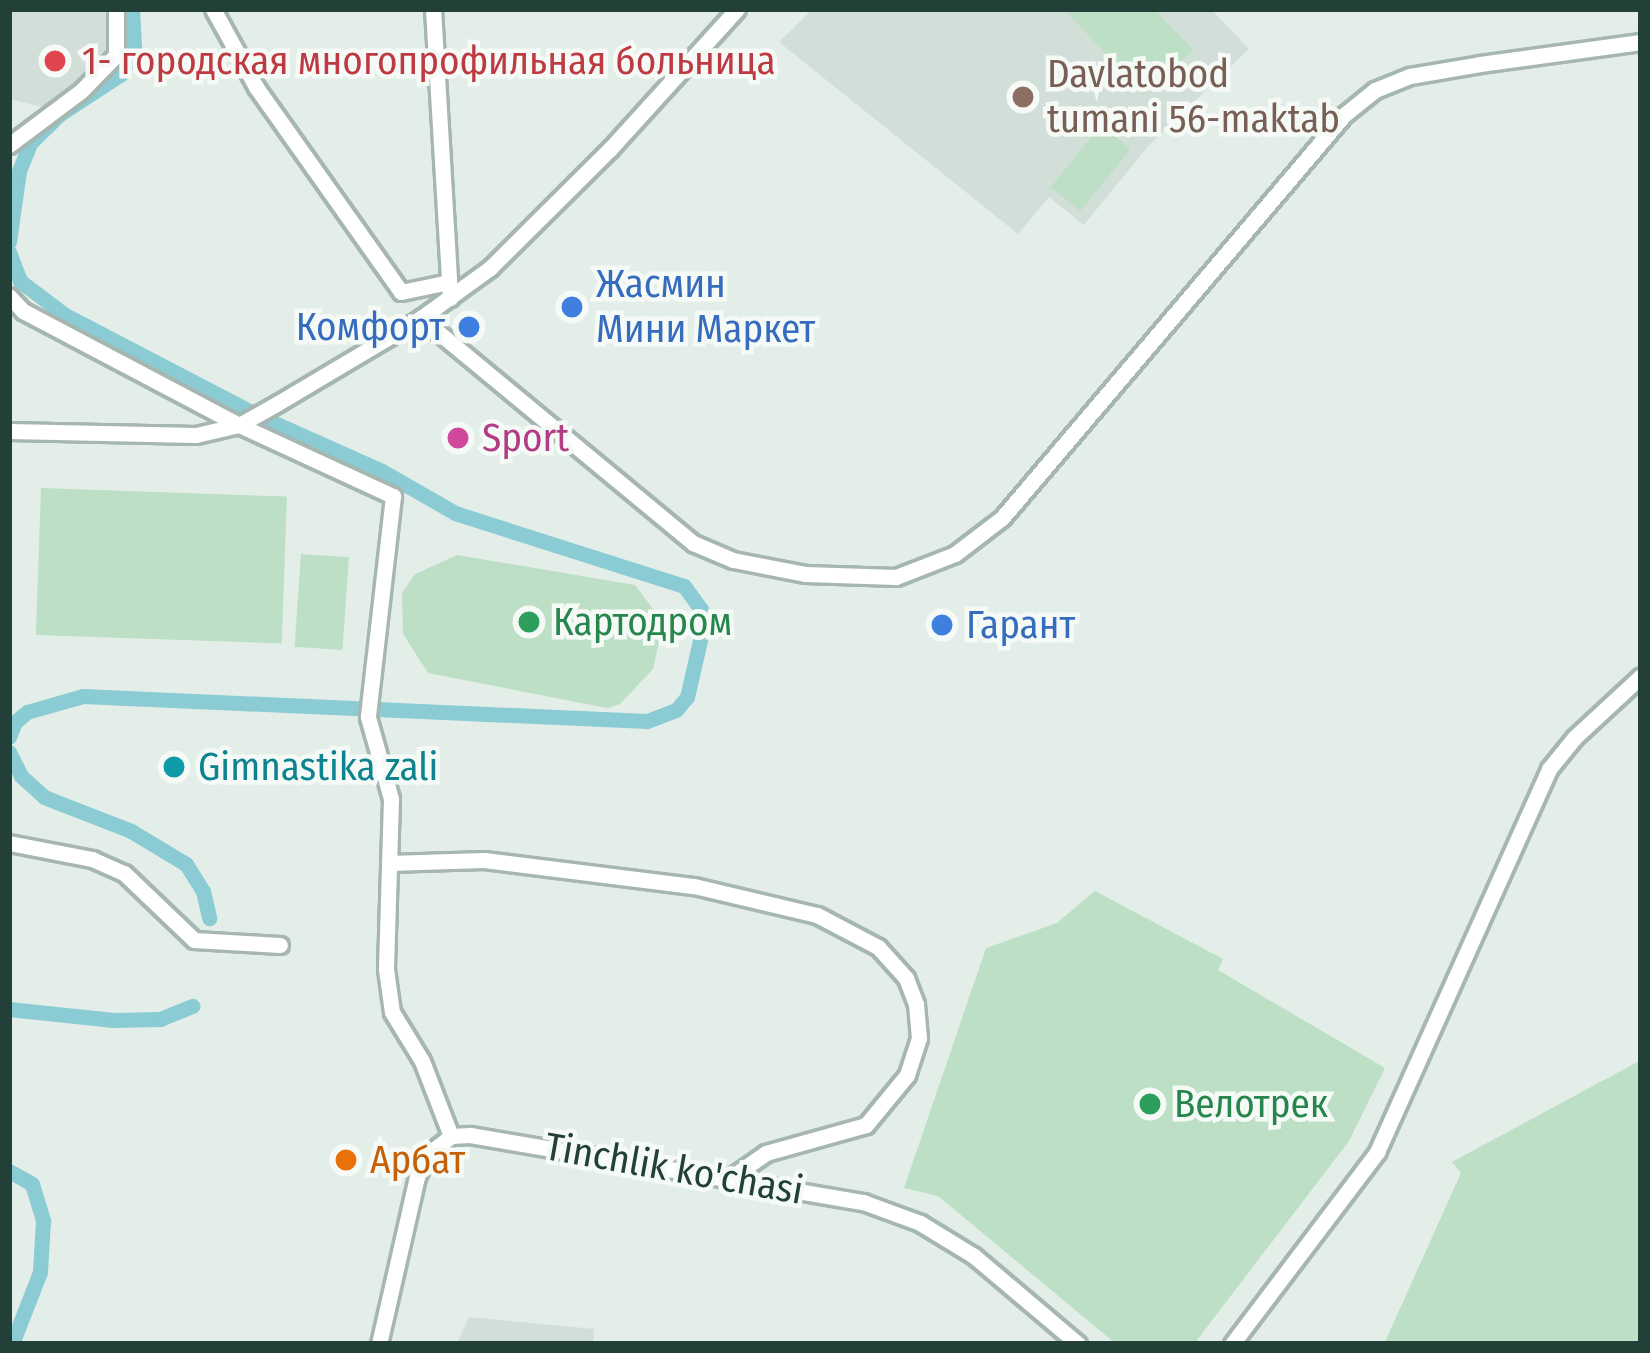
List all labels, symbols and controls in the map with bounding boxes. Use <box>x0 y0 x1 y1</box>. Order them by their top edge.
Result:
place label: 1- городская многопрофильная больница <box>82 38 775 84</box>
marker: 1- городская многопрофильная больница <box>39 45 71 77</box>
place label: Davlatobod tumani 56-maktab <box>1047 52 1340 143</box>
marker: Davlatobod tumani 56-maktab <box>1010 84 1036 110</box>
place label: Жасмин Мини Маркет <box>596 262 815 353</box>
marker: Жасмин Мини Маркет <box>559 294 585 320</box>
place label: Комфорт <box>296 304 445 350</box>
marker: Комфорт <box>456 314 482 340</box>
place label: Sport <box>482 415 569 461</box>
marker: Sport <box>445 425 471 451</box>
place label: Картодром <box>553 599 732 645</box>
place label: Гарант <box>966 602 1075 648</box>
marker: Картодром <box>516 609 542 635</box>
marker: Гарант <box>929 612 955 638</box>
place label: Gimnastika zali <box>198 744 438 790</box>
marker: Gimnastika zali <box>161 754 187 780</box>
place label: Велотрек <box>1174 1081 1328 1127</box>
marker: Велотрек <box>1137 1091 1163 1117</box>
street label: Tinchlik ko'chasi <box>541 1123 807 1215</box>
place label: Арбат <box>370 1137 465 1183</box>
marker: Арбат <box>333 1147 359 1173</box>

